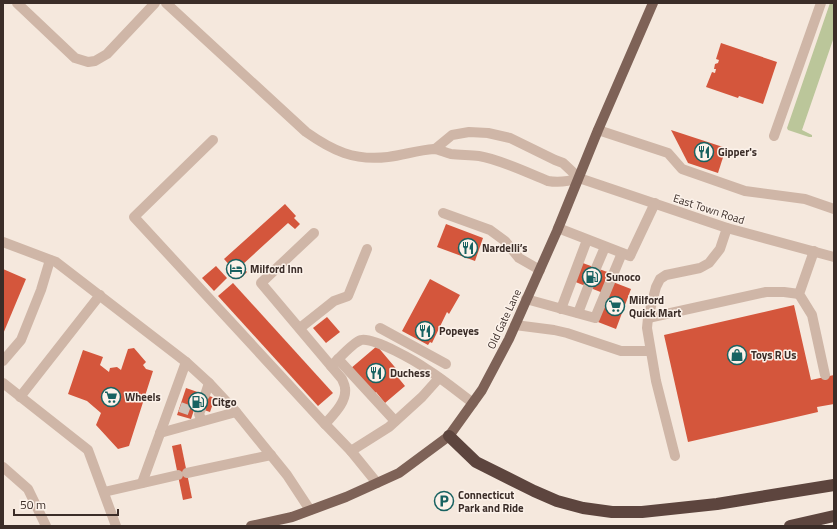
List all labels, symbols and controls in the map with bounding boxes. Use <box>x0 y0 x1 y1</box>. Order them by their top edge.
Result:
restaurant icon: Gipper's <box>693 141 715 163</box>
place label: Gipper's <box>718 144 757 160</box>
street label: East Town Road <box>671 190 747 228</box>
restaurant icon: Nardelli’s <box>457 237 479 259</box>
place label: Nardelli’s <box>482 240 528 256</box>
hotel icon: Milford Inn <box>225 258 247 280</box>
place label: Milford Inn <box>250 261 303 277</box>
fuel station icon: Sunoco <box>581 266 603 288</box>
place label: Sunoco <box>606 269 641 285</box>
street label: Old Gate Lane <box>483 286 525 352</box>
place label: Milford Quick Mart <box>629 292 681 321</box>
supermarket icon: Milford Quick Mart <box>604 295 626 317</box>
restaurant icon: Popeyes <box>414 320 436 342</box>
place label: Popeyes <box>439 323 479 339</box>
shop icon: Toys R Us <box>726 344 748 366</box>
place label: Toys R Us <box>751 347 796 363</box>
restaurant icon: Duchess <box>365 362 387 384</box>
place label: Duchess <box>390 365 430 381</box>
supermarket icon: Wheels <box>100 386 122 408</box>
place label: Wheels <box>125 389 161 405</box>
fuel station icon: Citgo <box>187 391 209 413</box>
place label: Citgo <box>212 394 237 410</box>
place label: Connecticut Park and Ride <box>458 487 524 516</box>
parking icon: Connecticut Park and Ride <box>433 490 455 512</box>
scale bar <box>14 491 118 517</box>
text: 50 m <box>20 495 46 514</box>

